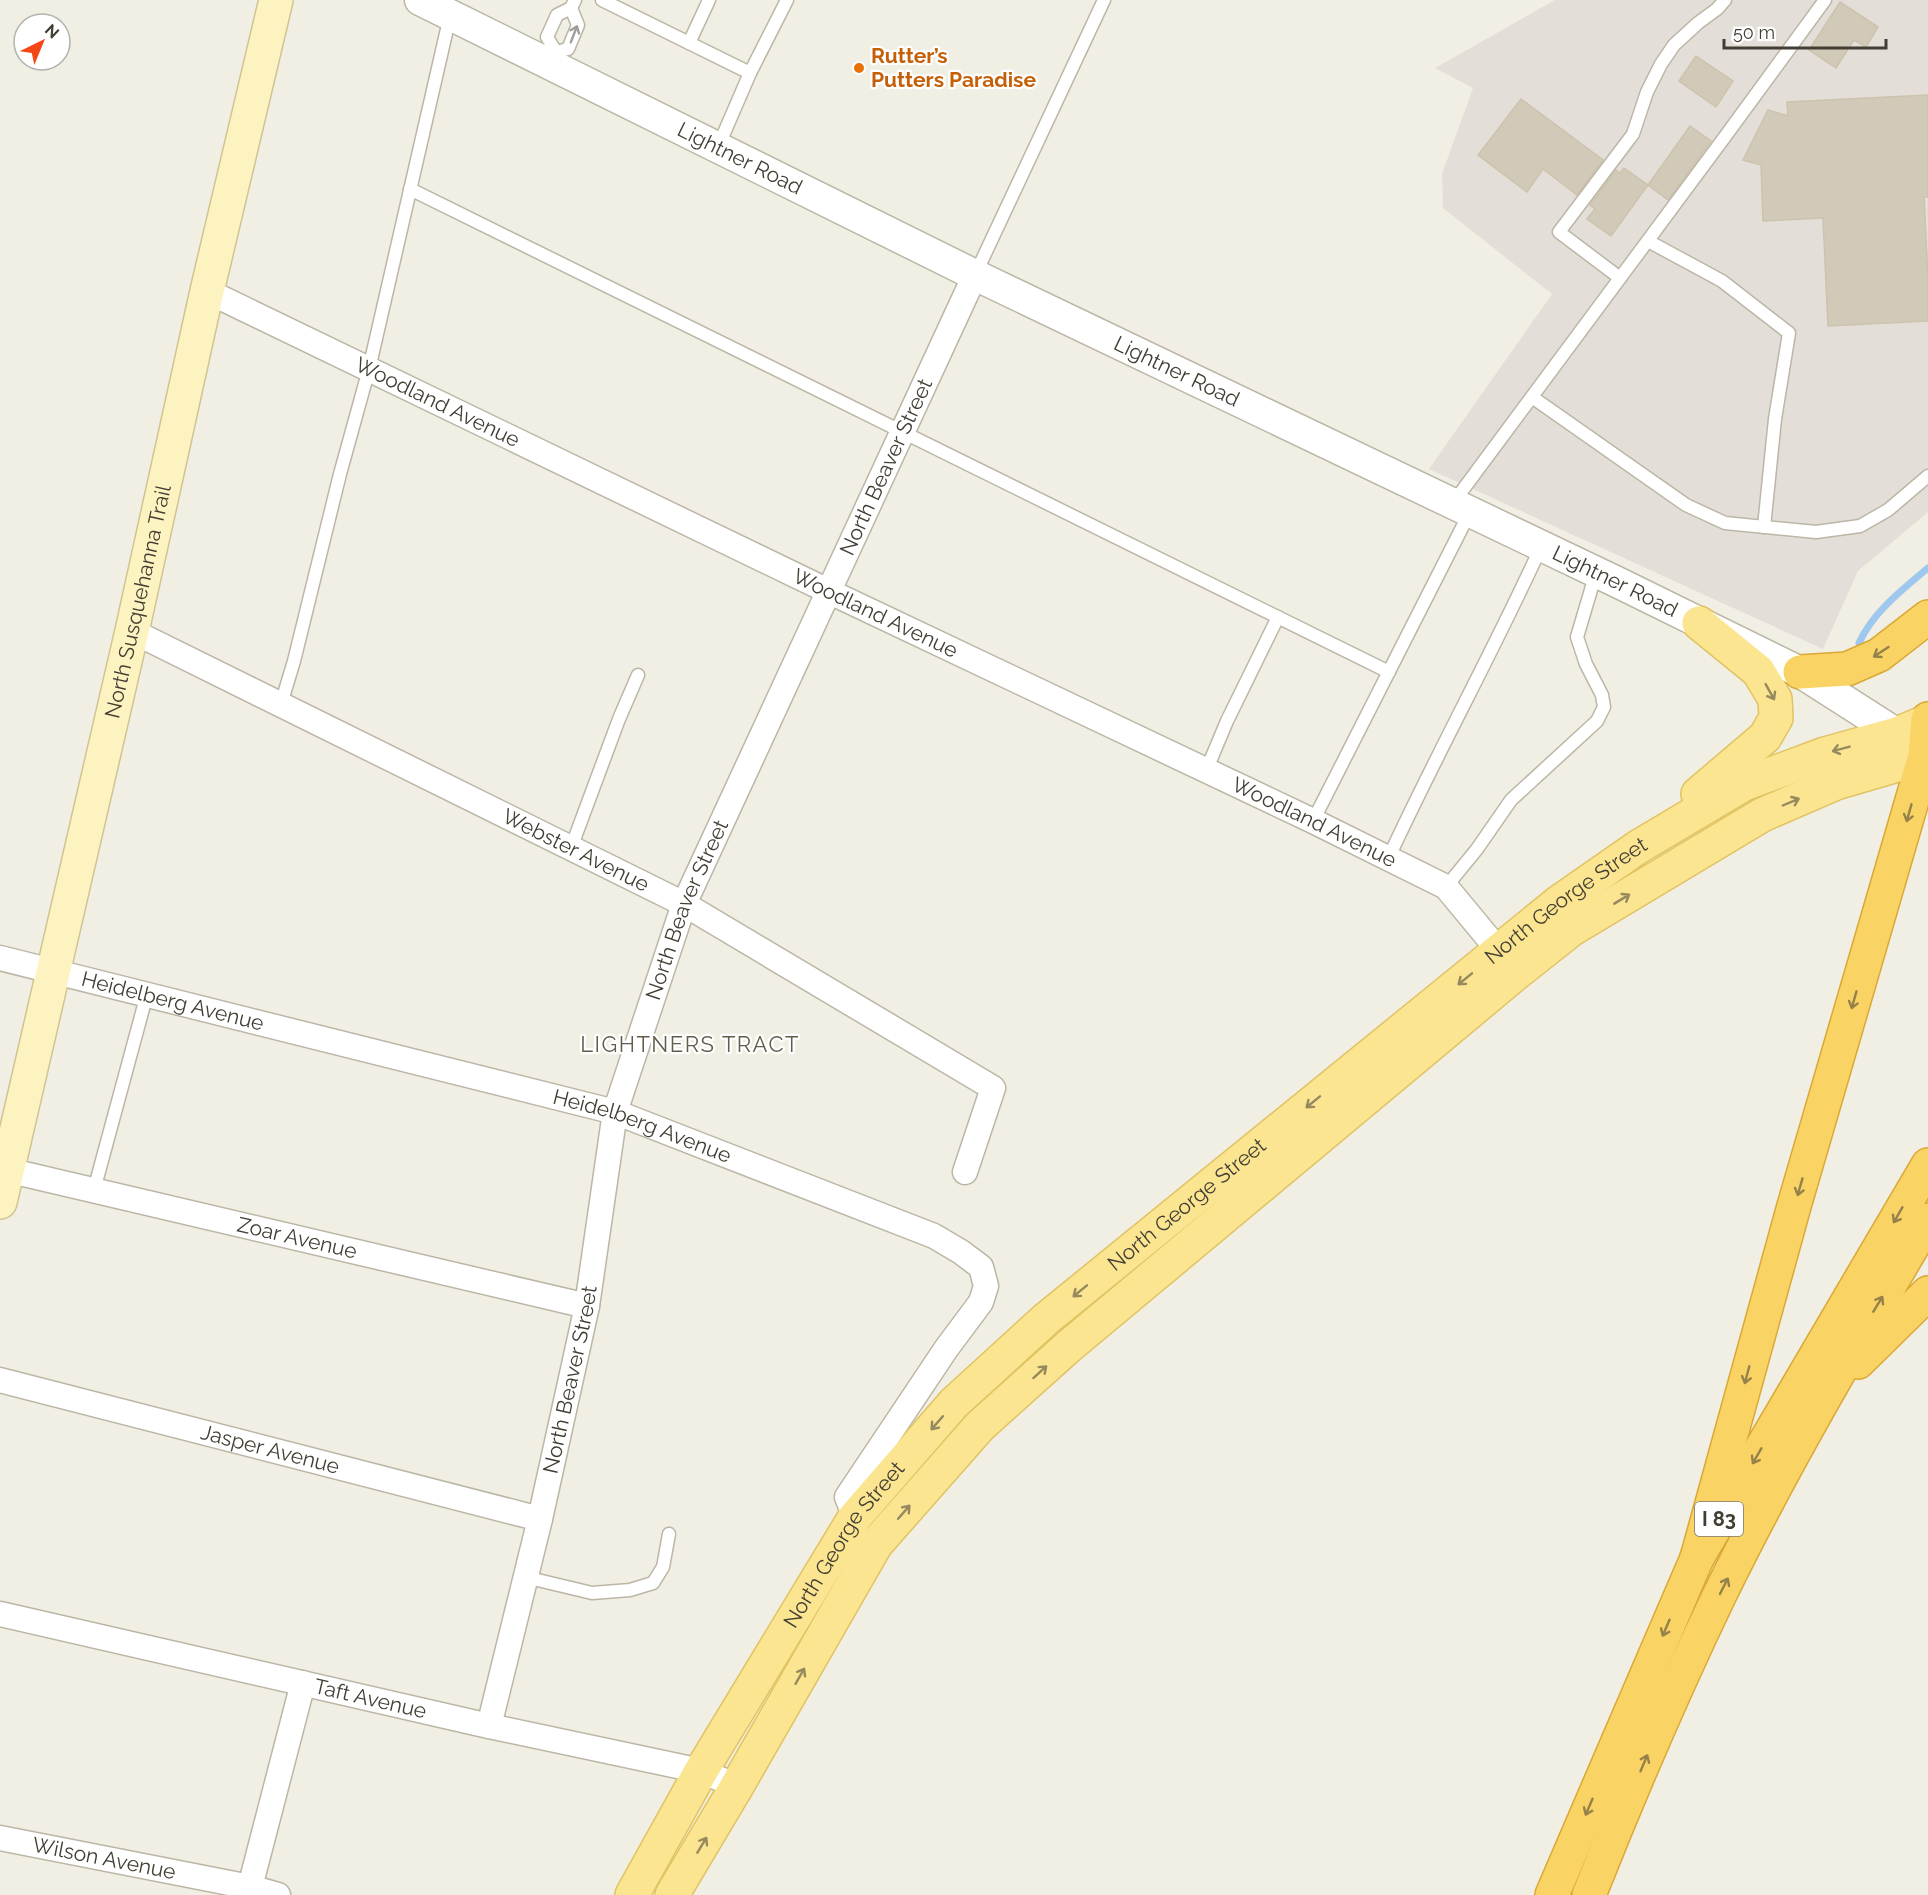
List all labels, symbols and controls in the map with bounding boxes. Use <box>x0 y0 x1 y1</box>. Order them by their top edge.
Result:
north arrow <box>12 12 72 72</box>
scale bar <box>1724 12 1886 50</box>
text: N <box>41 20 63 43</box>
text: 50 m <box>1733 22 1775 43</box>
one-way arrow <box>570 25 581 44</box>
place label: Rutter’s Putters Paradise <box>871 43 1036 92</box>
marker: Rutter’s Putters Paradise <box>852 61 866 75</box>
street label: Lightner Road <box>674 117 807 199</box>
street label: Lightner Road <box>1110 330 1244 412</box>
street label: Woodland Avenue <box>351 352 524 452</box>
street label: North Beaver Street <box>834 375 937 559</box>
street label: North Susquehanna Trail <box>99 482 176 721</box>
street label: Lightner Road <box>1549 540 1682 622</box>
street label: Woodland Avenue <box>789 563 962 663</box>
one-way arrow <box>1873 646 1890 658</box>
one-way arrow <box>1764 683 1776 700</box>
one-way arrow <box>1832 744 1851 756</box>
street label: Woodland Avenue <box>1228 771 1401 872</box>
one-way arrow <box>1781 796 1799 807</box>
street label: Webster Avenue <box>498 803 653 897</box>
one-way arrow <box>1903 803 1914 822</box>
street label: North Beaver Street <box>640 816 733 1003</box>
street label: North George Street <box>1480 832 1651 969</box>
one-way arrow <box>1613 893 1630 905</box>
street label: Heidelberg Avenue <box>79 966 267 1036</box>
one-way arrow <box>1457 972 1473 985</box>
one-way arrow <box>1848 990 1859 1009</box>
district label: LIGHTNERS TRACT <box>580 1031 800 1057</box>
street label: Heidelberg Avenue <box>550 1084 735 1168</box>
one-way arrow <box>1306 1095 1321 1109</box>
street label: North George Street <box>1102 1132 1271 1276</box>
one-way arrow <box>1794 1177 1805 1196</box>
one-way arrow <box>1892 1206 1904 1223</box>
street label: Zoar Avenue <box>235 1211 360 1264</box>
street label: North Beaver Street <box>537 1284 602 1476</box>
one-way arrow <box>1073 1284 1088 1298</box>
one-way arrow <box>1873 1296 1885 1313</box>
one-way arrow <box>1032 1365 1047 1379</box>
one-way arrow <box>1741 1365 1753 1384</box>
one-way arrow <box>930 1415 944 1430</box>
street label: Jasper Avenue <box>198 1419 342 1479</box>
one-way arrow <box>1750 1447 1762 1464</box>
street label: North George Street <box>778 1456 909 1632</box>
road number: I 83 <box>1695 1502 1743 1536</box>
one-way arrow <box>897 1505 911 1520</box>
one-way arrow <box>1719 1577 1730 1595</box>
one-way arrow <box>1660 1619 1672 1637</box>
one-way arrow <box>795 1668 807 1685</box>
street label: Taft Avenue <box>312 1673 429 1723</box>
one-way arrow <box>1638 1755 1650 1773</box>
one-way arrow <box>1583 1798 1594 1816</box>
street label: Wilson Avenue <box>30 1832 178 1884</box>
one-way arrow <box>697 1837 709 1854</box>

